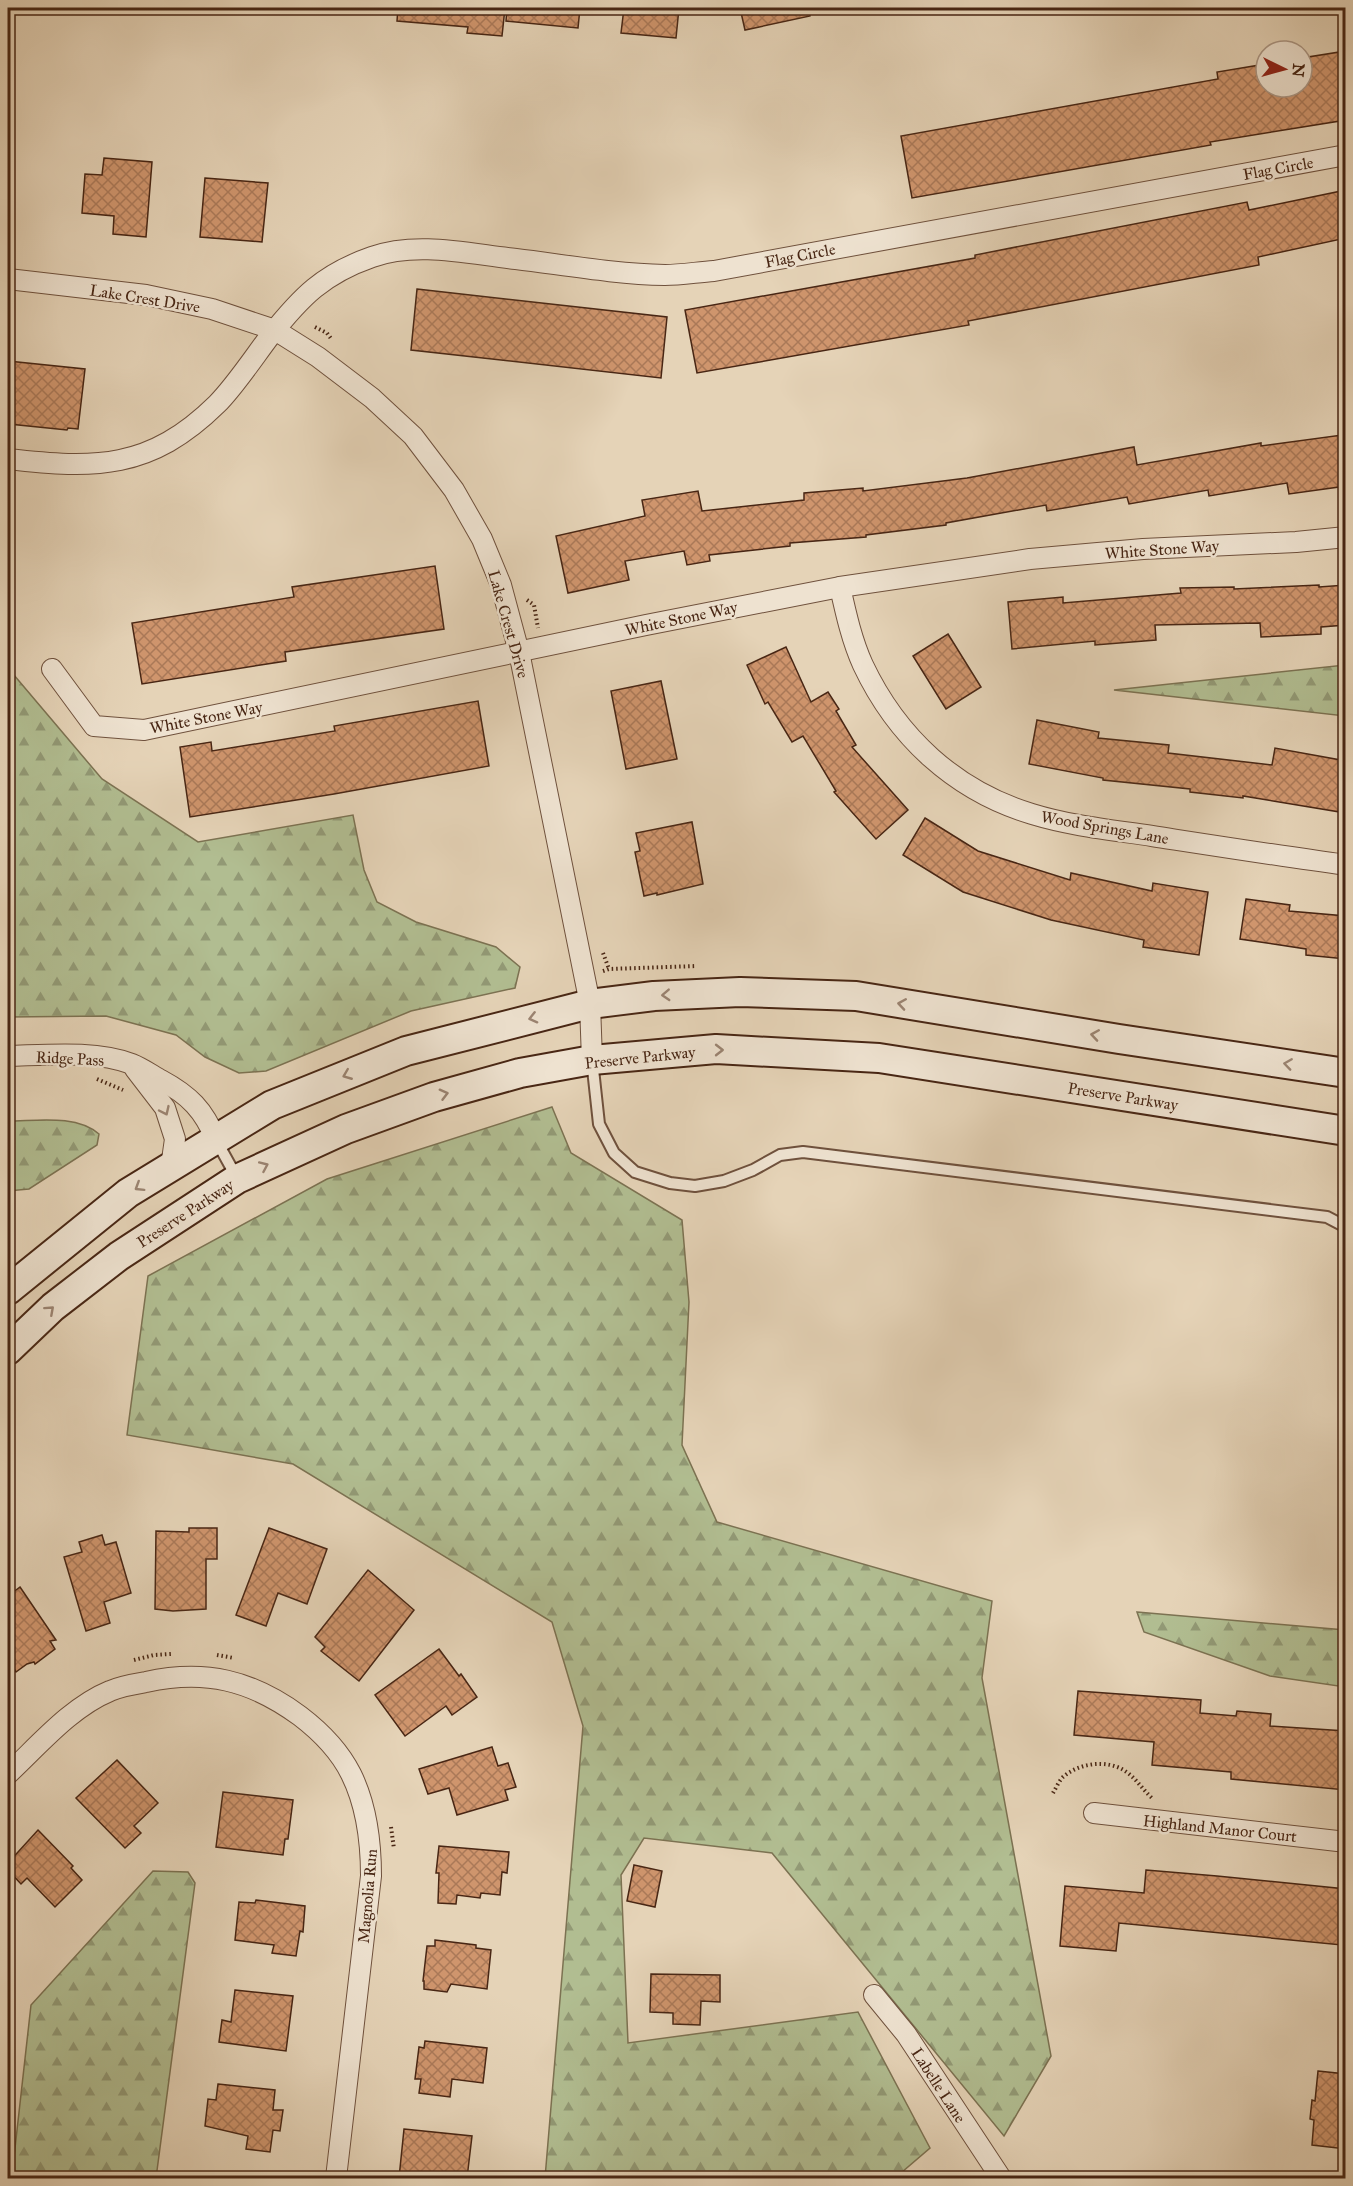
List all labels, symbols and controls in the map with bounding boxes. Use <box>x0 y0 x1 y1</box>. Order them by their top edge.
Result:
north arrow <box>1254 39 1314 99</box>
text: N <box>1288 63 1309 78</box>
street label: Flag Circle <box>1241 153 1315 185</box>
street label: Flag Circle <box>763 239 837 273</box>
street label: Lake Crest Drive <box>88 280 202 317</box>
street label: White Stone Way <box>1104 536 1220 563</box>
street label: Lake Crest Drive <box>484 568 533 681</box>
street label: White Stone Way <box>623 597 740 640</box>
street label: White Stone Way <box>148 697 265 738</box>
street label: Wood Springs Lane <box>1039 807 1171 849</box>
one-way arrow <box>662 989 671 1002</box>
one-way arrow <box>898 998 907 1010</box>
one-way arrow <box>528 1011 538 1024</box>
one-way arrow <box>1090 1029 1100 1042</box>
street label: Preserve Parkway <box>584 1042 697 1073</box>
one-way arrow <box>715 1044 724 1056</box>
street label: Ridge Pass <box>35 1047 105 1071</box>
one-way arrow <box>1283 1058 1292 1070</box>
one-way arrow <box>342 1068 353 1080</box>
street label: Preserve Parkway <box>1066 1078 1180 1115</box>
one-way arrow <box>439 1089 449 1101</box>
one-way arrow <box>158 1105 170 1116</box>
one-way arrow <box>257 1162 268 1174</box>
street label: Preserve Parkway <box>133 1175 238 1252</box>
one-way arrow <box>135 1179 145 1191</box>
one-way arrow <box>43 1306 54 1317</box>
street label: Highland Manor Court <box>1142 1811 1298 1847</box>
street label: Magnolia Run <box>354 1848 382 1944</box>
street label: Labelle Lane <box>907 2044 970 2127</box>

